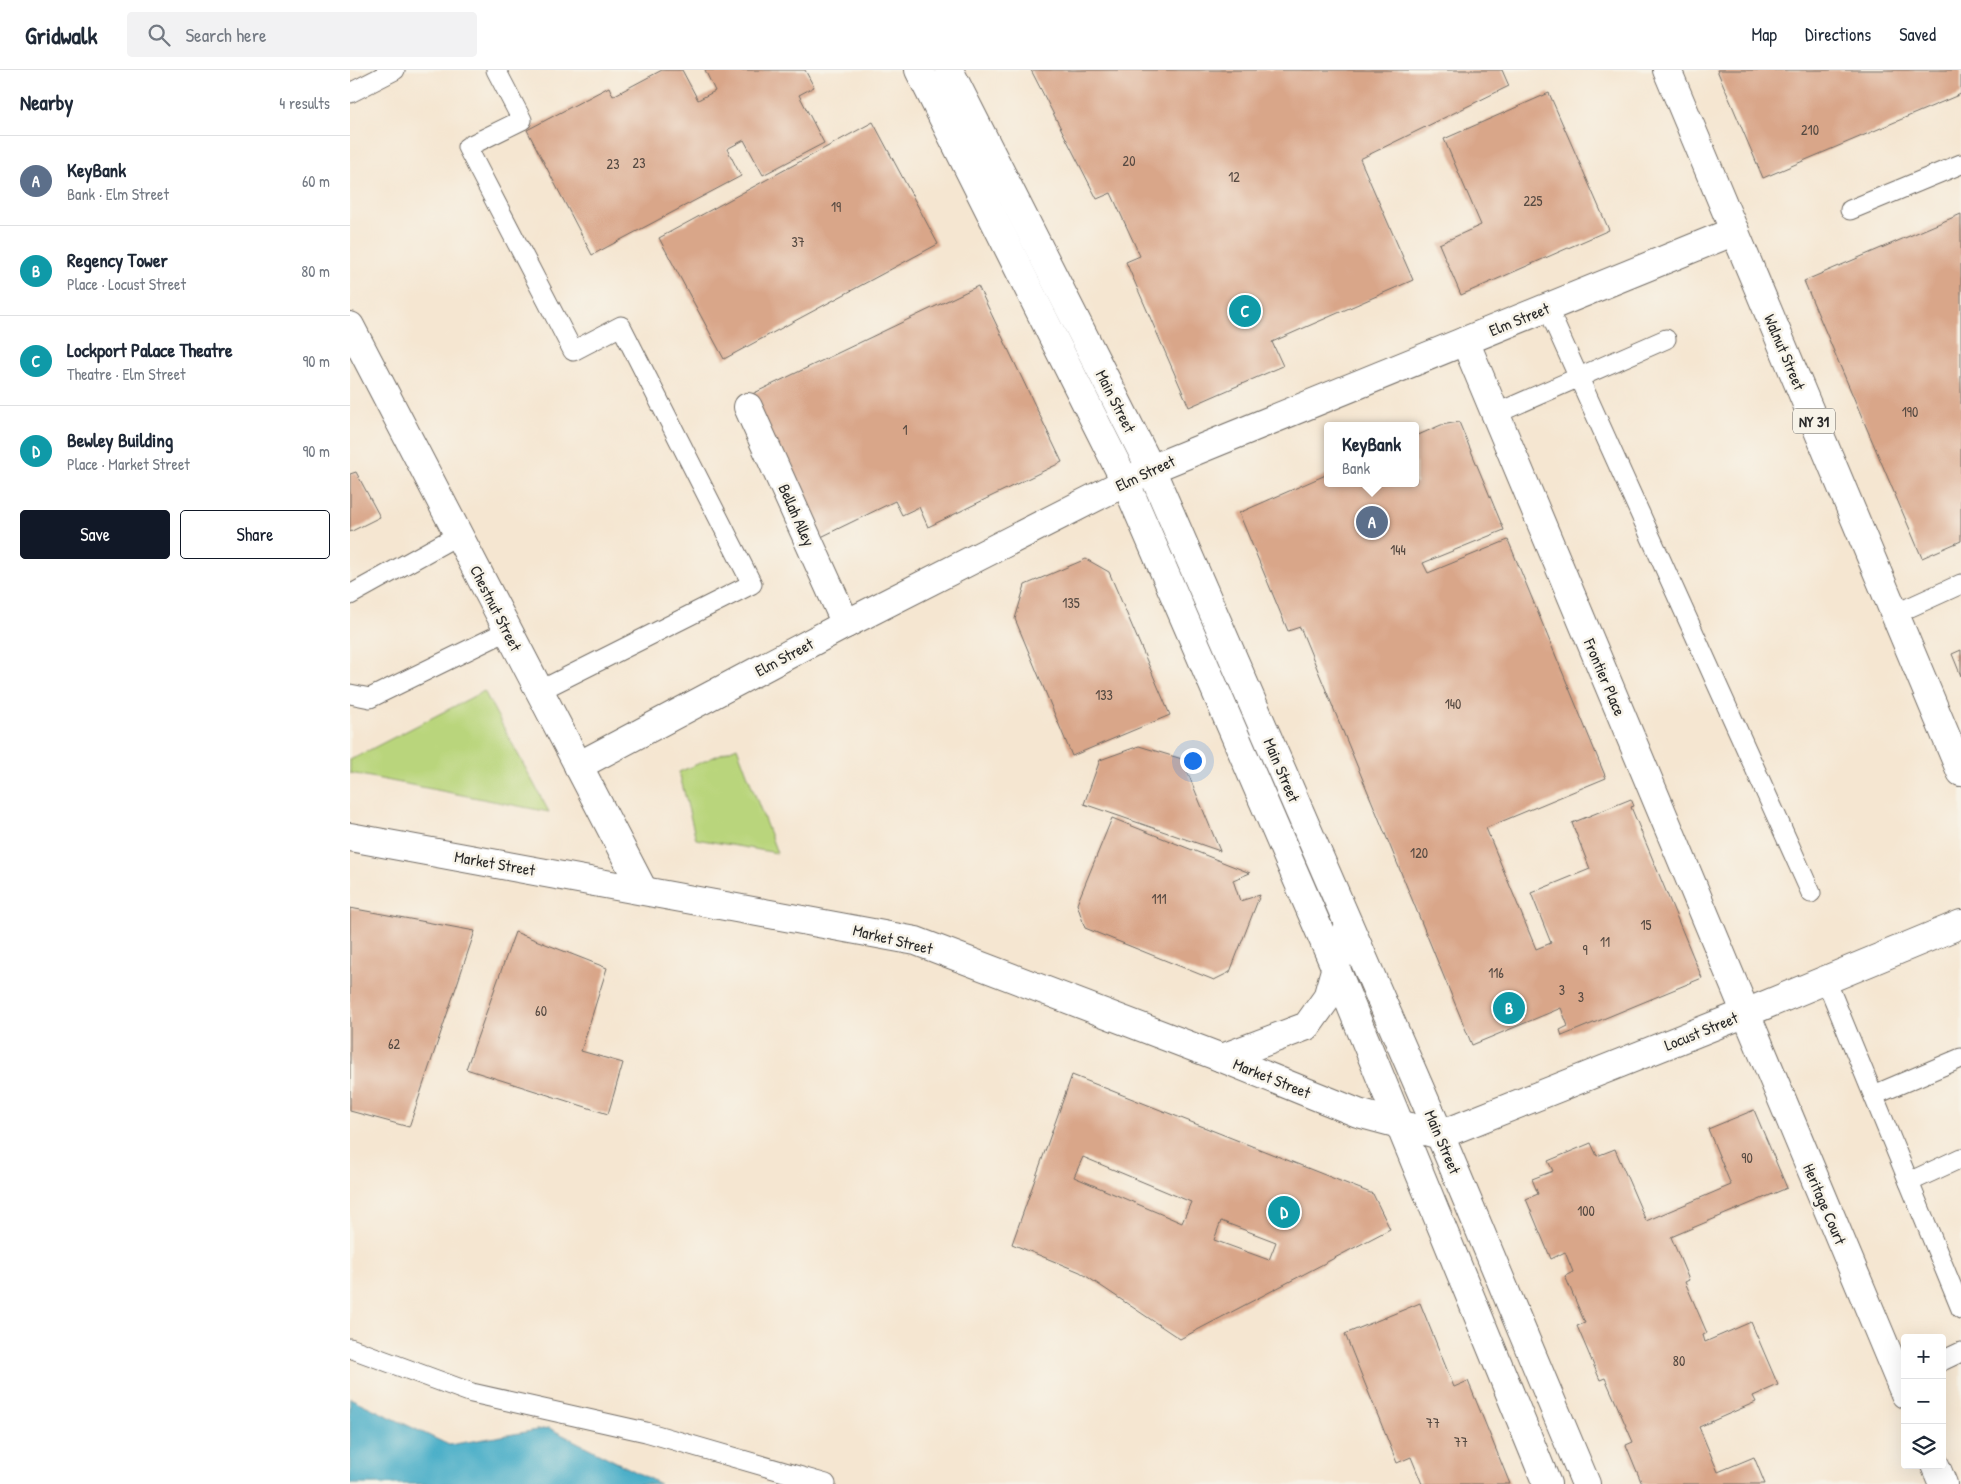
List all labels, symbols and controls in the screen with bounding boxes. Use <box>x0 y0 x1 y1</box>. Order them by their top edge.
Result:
search box <box>127 12 477 57</box>
text: Gridwalk <box>25 19 97 51</box>
icon: search <box>145 21 173 49</box>
text: Search here <box>185 22 267 48</box>
text: Map <box>1752 22 1777 47</box>
text: Directions <box>1805 22 1871 47</box>
text: Saved <box>1899 22 1936 47</box>
text: Nearby <box>20 88 73 117</box>
text: 4 results <box>279 92 330 114</box>
house number: 210 <box>1801 120 1819 139</box>
house number: 20 <box>1123 151 1135 170</box>
house number: 23 <box>633 153 645 172</box>
house number: 23 <box>607 154 619 173</box>
text: KeyBank <box>67 157 126 183</box>
house number: 12 <box>1228 167 1240 186</box>
text: A <box>32 170 40 192</box>
text: 60 m <box>302 170 330 192</box>
text: Bank · Elm Street <box>67 183 169 205</box>
house number: 225 <box>1523 191 1543 210</box>
house number: 19 <box>831 197 841 216</box>
house number: 37 <box>791 232 805 251</box>
text: Regency Tower <box>67 247 168 273</box>
text: B <box>32 260 40 282</box>
text: 80 m <box>301 260 330 282</box>
text: Place · Locust Street <box>67 273 186 295</box>
pin: C <box>1229 292 1261 330</box>
street label: Elm Street <box>1486 297 1553 341</box>
street label: Walnut Street <box>1759 311 1811 394</box>
text: Lockport Palace Theatre <box>67 337 233 363</box>
text: C <box>32 350 40 372</box>
text: 90 m <box>302 350 330 372</box>
text: Theatre · Elm Street <box>67 363 186 385</box>
street label: Main Street <box>1091 366 1141 437</box>
house number: 190 <box>1902 402 1918 421</box>
road number: NY 31 <box>1793 408 1835 434</box>
house number: 1 <box>902 420 908 439</box>
popup <box>1324 422 1419 487</box>
text: Bewley Building <box>67 427 173 453</box>
text: KeyBank <box>1342 431 1401 457</box>
text: D <box>32 440 40 462</box>
text: 90 m <box>302 440 330 462</box>
street label: Elm Street <box>1112 449 1179 496</box>
text: Place · Market Street <box>67 453 190 475</box>
text: Bank <box>1342 457 1370 479</box>
street label: Bellah Alley <box>774 480 821 550</box>
pin: A <box>1356 503 1388 541</box>
button: Save <box>20 510 170 559</box>
button: Share <box>180 510 330 559</box>
house number: 144 <box>1390 540 1406 559</box>
street label: Chestnut Street <box>465 561 527 655</box>
house number: 135 <box>1062 593 1080 612</box>
street label: Elm Street <box>751 632 817 682</box>
street label: Frontier Place <box>1578 634 1631 720</box>
house number: 133 <box>1095 685 1113 704</box>
house number: 140 <box>1445 694 1461 713</box>
street label: Main Street <box>1259 735 1306 806</box>
your location <box>1180 748 1206 774</box>
house number: 120 <box>1410 843 1428 862</box>
street label: Market Street <box>453 845 537 881</box>
house number: 111 <box>1151 889 1167 908</box>
house number: 15 <box>1640 915 1652 934</box>
street label: Market Street <box>851 918 936 960</box>
house number: 11 <box>1600 932 1610 951</box>
house number: 9 <box>1582 940 1588 959</box>
house number: 116 <box>1488 963 1504 982</box>
house number: 3 <box>1559 980 1565 999</box>
house number: 3 <box>1578 987 1584 1006</box>
pin: B <box>1493 989 1525 1027</box>
house number: 60 <box>535 1001 547 1020</box>
street label: Locust Street <box>1661 1006 1742 1056</box>
house number: 62 <box>388 1034 401 1053</box>
street label: Market Street <box>1230 1053 1314 1104</box>
street label: Main Street <box>1420 1107 1467 1178</box>
house number: 90 <box>1741 1148 1753 1167</box>
street label: Heritage Court <box>1798 1160 1852 1248</box>
pin: D <box>1268 1193 1300 1231</box>
house number: 100 <box>1577 1201 1595 1220</box>
map controls <box>1901 1334 1946 1469</box>
button: + <box>1901 1334 1946 1379</box>
house number: 80 <box>1673 1351 1685 1370</box>
button: − <box>1901 1379 1946 1424</box>
house number: 77 <box>1426 1413 1440 1432</box>
button: layers <box>1901 1424 1946 1469</box>
house number: 77 <box>1454 1432 1468 1451</box>

